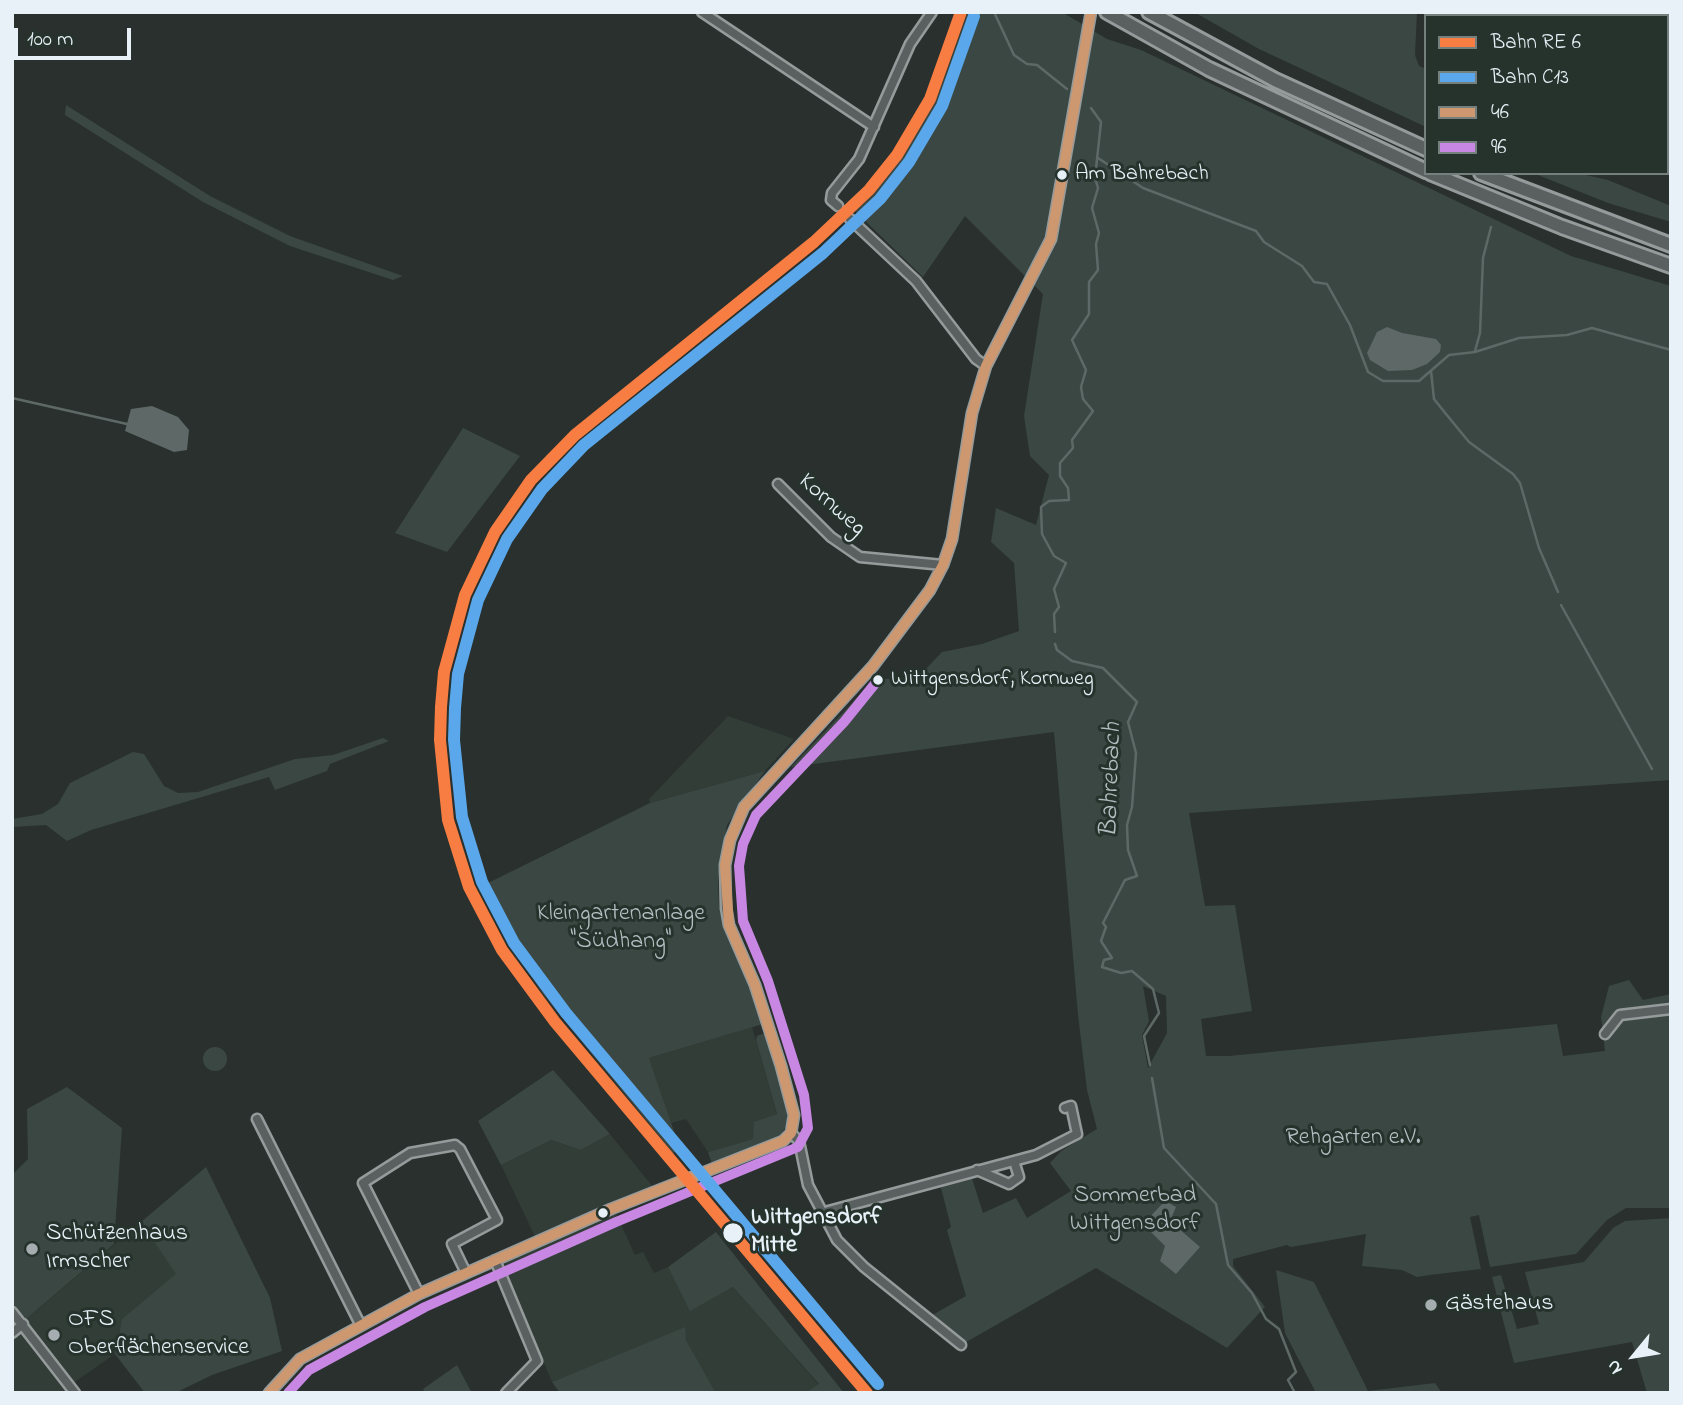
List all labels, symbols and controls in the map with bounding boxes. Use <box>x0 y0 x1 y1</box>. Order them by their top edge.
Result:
scale bar <box>18 14 135 58</box>
legend <box>1424 14 1669 175</box>
text: 100 m <box>27 25 73 55</box>
text: Bahn RE 6 <box>1491 28 1581 58</box>
text: Bahn C13 <box>1491 63 1569 93</box>
text: 46 <box>1491 98 1509 128</box>
text: 96 <box>1491 133 1507 163</box>
place label: Am Bahrebach <box>1075 162 1209 188</box>
marker: Am Bahrebach <box>1055 168 1069 182</box>
street label: Kornweg <box>791 468 871 544</box>
place label: Wittgensdorf, Kornweg <box>891 667 1094 693</box>
marker: Wittgensdorf, Kornweg <box>871 673 885 687</box>
water label: Bahrebach <box>1095 722 1131 838</box>
park label: Kleingartenanlage "Südhang" <box>537 901 705 957</box>
park label: Rehgarten e.V. <box>1285 1125 1421 1153</box>
park label: Sommerbad Wittgensdorf <box>1070 1183 1200 1239</box>
place label: Wittgensdorf Mitte <box>751 1205 881 1261</box>
unlabelled marker <box>596 1206 610 1220</box>
place label: Schützenhaus Irmscher <box>46 1221 188 1277</box>
marker: Wittgensdorf Mitte <box>721 1221 745 1245</box>
marker: Schützenhaus Irmscher <box>24 1241 40 1257</box>
place label: Gästehaus <box>1445 1291 1553 1319</box>
marker: Gästehaus <box>1423 1297 1439 1313</box>
place label: OFS Oberflächenservice <box>68 1307 249 1363</box>
north arrow <box>1599 1321 1669 1391</box>
marker: OFS Oberflächenservice <box>46 1327 62 1343</box>
text: N <box>1600 1354 1630 1379</box>

